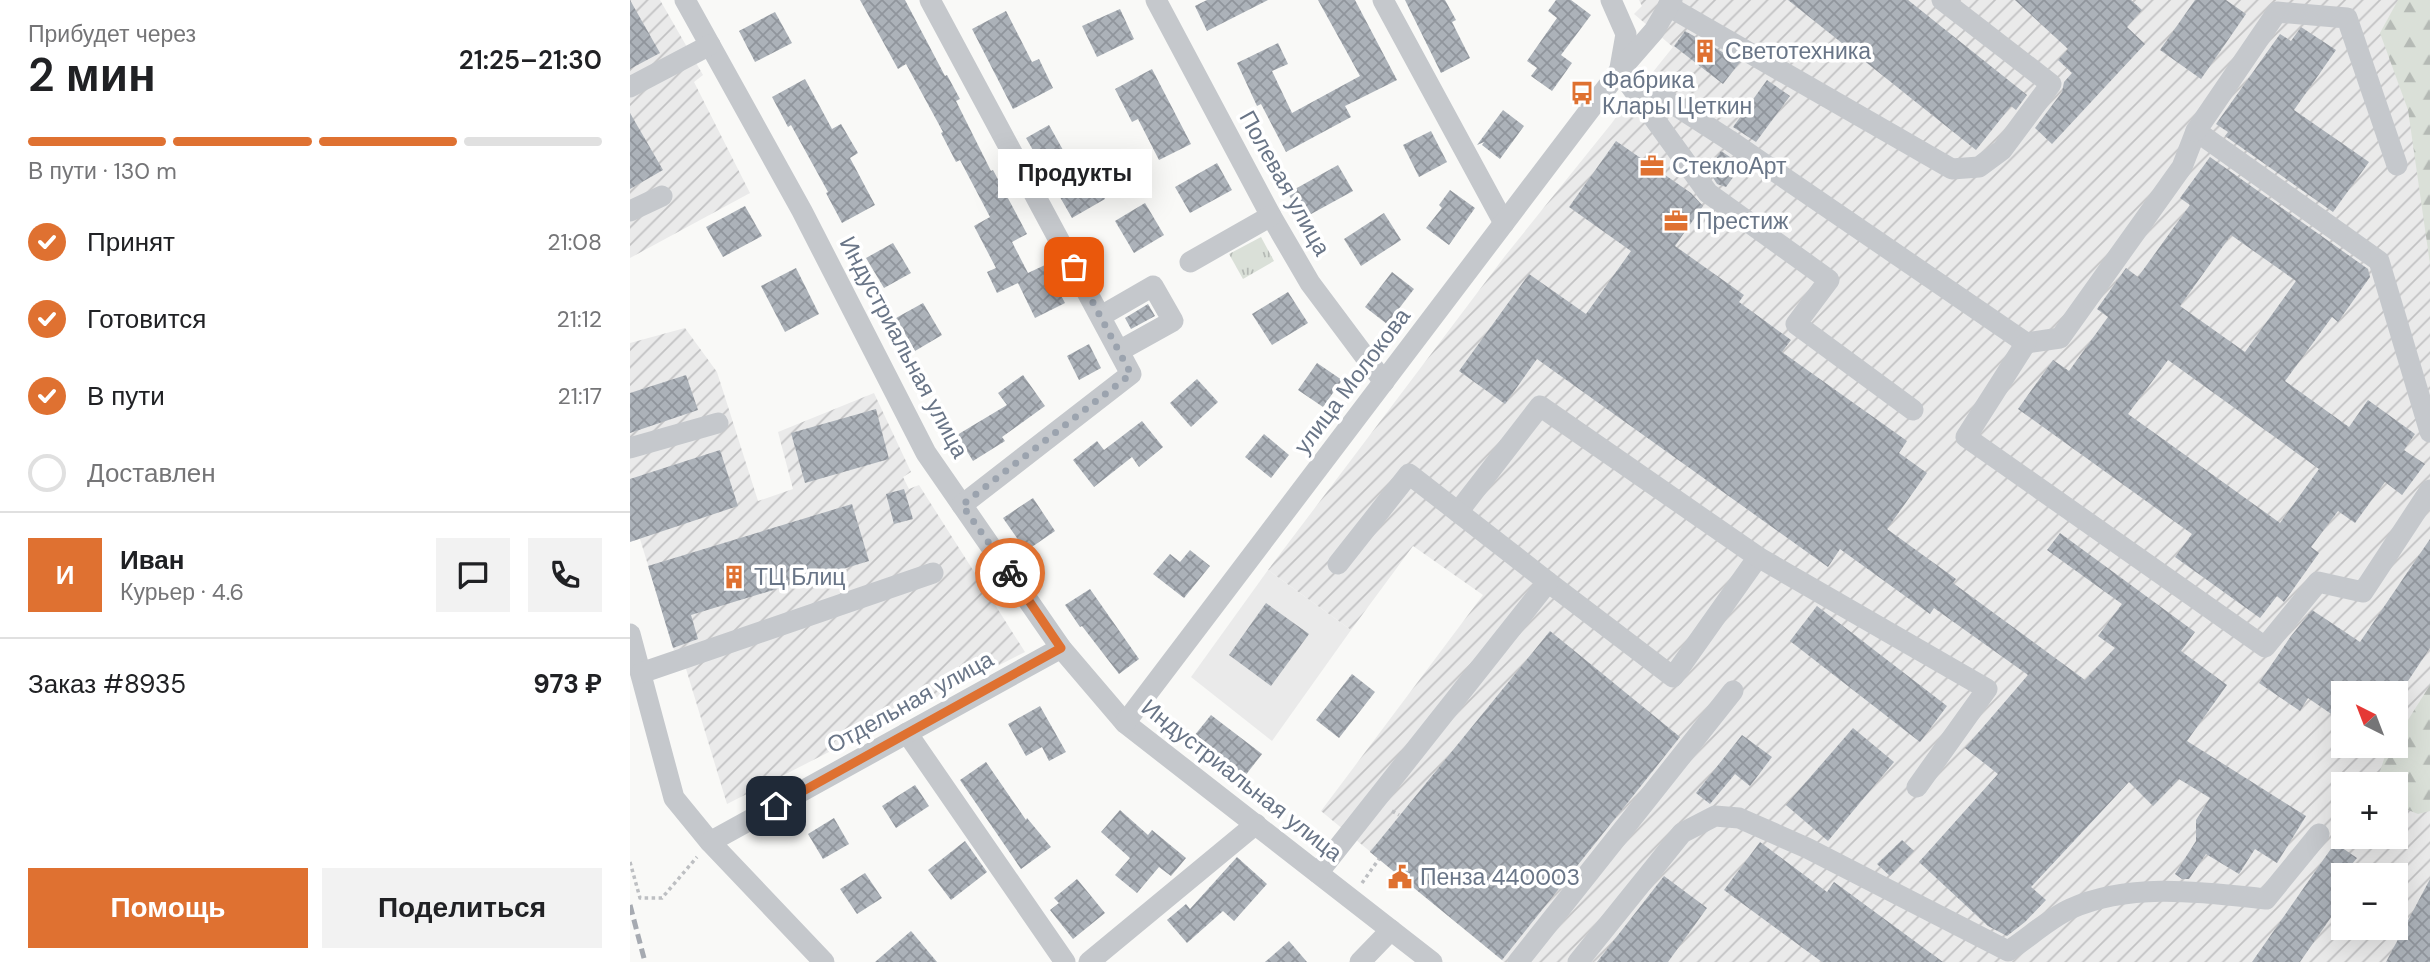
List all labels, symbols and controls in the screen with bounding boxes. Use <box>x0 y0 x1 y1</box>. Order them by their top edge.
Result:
text: Прибудет через <box>28 19 196 49</box>
place label: Светотехника <box>1725 36 1871 66</box>
building icon: Светотехника <box>1691 37 1719 65</box>
text: 21:25–21:30 <box>459 43 602 77</box>
text: 2 мин <box>28 45 156 105</box>
place label: Фабрика Клары Цеткин <box>1602 65 1752 121</box>
bus stop icon: Фабрика Клары Цеткин <box>1568 79 1596 107</box>
street label: Полевая улица <box>1233 105 1337 261</box>
callout: Продукты <box>997 148 1151 197</box>
place label: СтеклоАрт <box>1672 151 1787 181</box>
office icon: СтеклоАрт <box>1638 152 1666 180</box>
text: В пути · 130 m <box>28 156 177 186</box>
text: Продукты <box>1018 158 1132 188</box>
place label: Престиж <box>1696 206 1789 236</box>
office icon: Престиж <box>1662 207 1690 235</box>
icon: check <box>28 223 66 261</box>
text: Принят <box>87 225 175 259</box>
text: 21:08 <box>547 227 602 257</box>
street label: Индустриальная улица <box>833 231 975 463</box>
pin <box>1044 237 1104 297</box>
icon: bag <box>1055 248 1093 286</box>
icon: check <box>28 300 66 338</box>
text: Готовится <box>87 302 206 336</box>
street label: улица Молокова <box>1287 302 1417 460</box>
text: 21:12 <box>557 304 602 334</box>
icon: check <box>28 377 66 415</box>
text: В пути <box>87 379 165 413</box>
text: 21:17 <box>557 381 602 411</box>
text: Доставлен <box>87 456 216 490</box>
button: chat <box>436 538 510 612</box>
button: phone <box>528 538 602 612</box>
courier <box>975 538 1045 608</box>
text: Иван <box>120 543 185 577</box>
icon: bike <box>991 554 1029 592</box>
text: И <box>56 558 74 592</box>
place label: ТЦ Блиц <box>754 562 845 592</box>
building icon: ТЦ Блиц <box>720 563 748 591</box>
text: Курьер · 4.6 <box>120 577 244 607</box>
street label: Отдельная улица <box>821 644 999 760</box>
text: Заказ #8935 <box>28 667 186 701</box>
text: 973 ₽ <box>533 667 602 701</box>
north arrow <box>2331 681 2408 758</box>
map controls <box>2331 681 2408 940</box>
street label: Индустриальная улица <box>1135 692 1349 868</box>
button: + <box>2331 772 2408 849</box>
pin <box>746 776 806 836</box>
icon: home <box>757 787 795 825</box>
place label: Пенза 440003 <box>1420 862 1580 892</box>
public building icon: Пенза 440003 <box>1386 863 1414 891</box>
button: − <box>2331 863 2408 940</box>
button: Помощь <box>28 868 308 948</box>
button: Поделиться <box>322 868 602 948</box>

